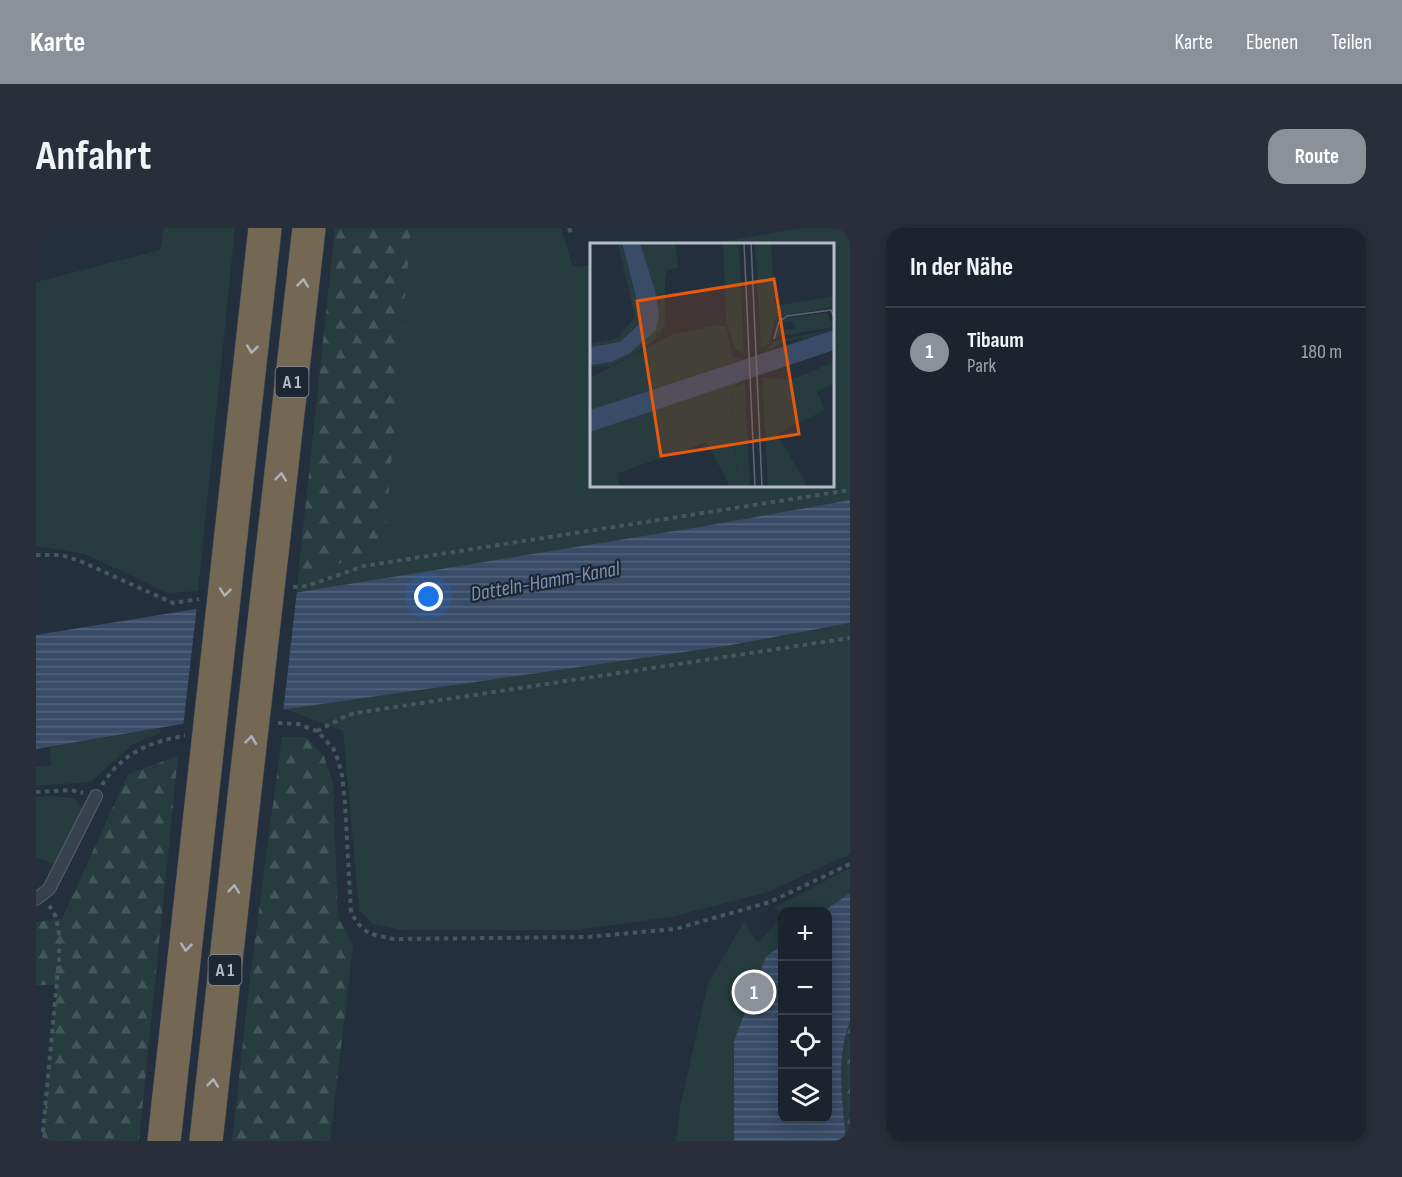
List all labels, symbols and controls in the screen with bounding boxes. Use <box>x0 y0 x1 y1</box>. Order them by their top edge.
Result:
text: Karte <box>30 26 85 59</box>
text: Karte <box>1175 30 1213 55</box>
text: Ebenen <box>1246 30 1298 55</box>
text: Teilen <box>1331 30 1372 55</box>
button: Route <box>1268 129 1366 184</box>
text: Anfahrt <box>36 131 151 182</box>
inset map <box>590 243 835 488</box>
text: In der Nähe <box>910 252 1013 283</box>
one-way arrow <box>296 279 309 288</box>
text: Tibaum <box>967 327 1024 354</box>
text: 1 <box>926 340 933 364</box>
text: 180 m <box>1301 340 1342 364</box>
one-way arrow <box>246 344 259 353</box>
text: Park <box>967 354 996 378</box>
road number: A 1 <box>276 367 308 397</box>
one-way arrow <box>274 472 287 481</box>
water label: Datteln-Hamm-Kanal <box>469 556 623 607</box>
your location <box>414 582 443 611</box>
one-way arrow <box>219 587 232 596</box>
one-way arrow <box>244 735 256 745</box>
one-way arrow <box>227 884 240 894</box>
map controls <box>778 907 832 1123</box>
button: + <box>778 907 832 961</box>
one-way arrow <box>180 943 192 952</box>
road number: A 1 <box>208 955 242 985</box>
button: − <box>778 961 832 1015</box>
pin: 1 <box>734 970 774 1014</box>
button: locate <box>778 1015 832 1069</box>
button: layers <box>778 1069 832 1123</box>
one-way arrow <box>206 1078 219 1087</box>

